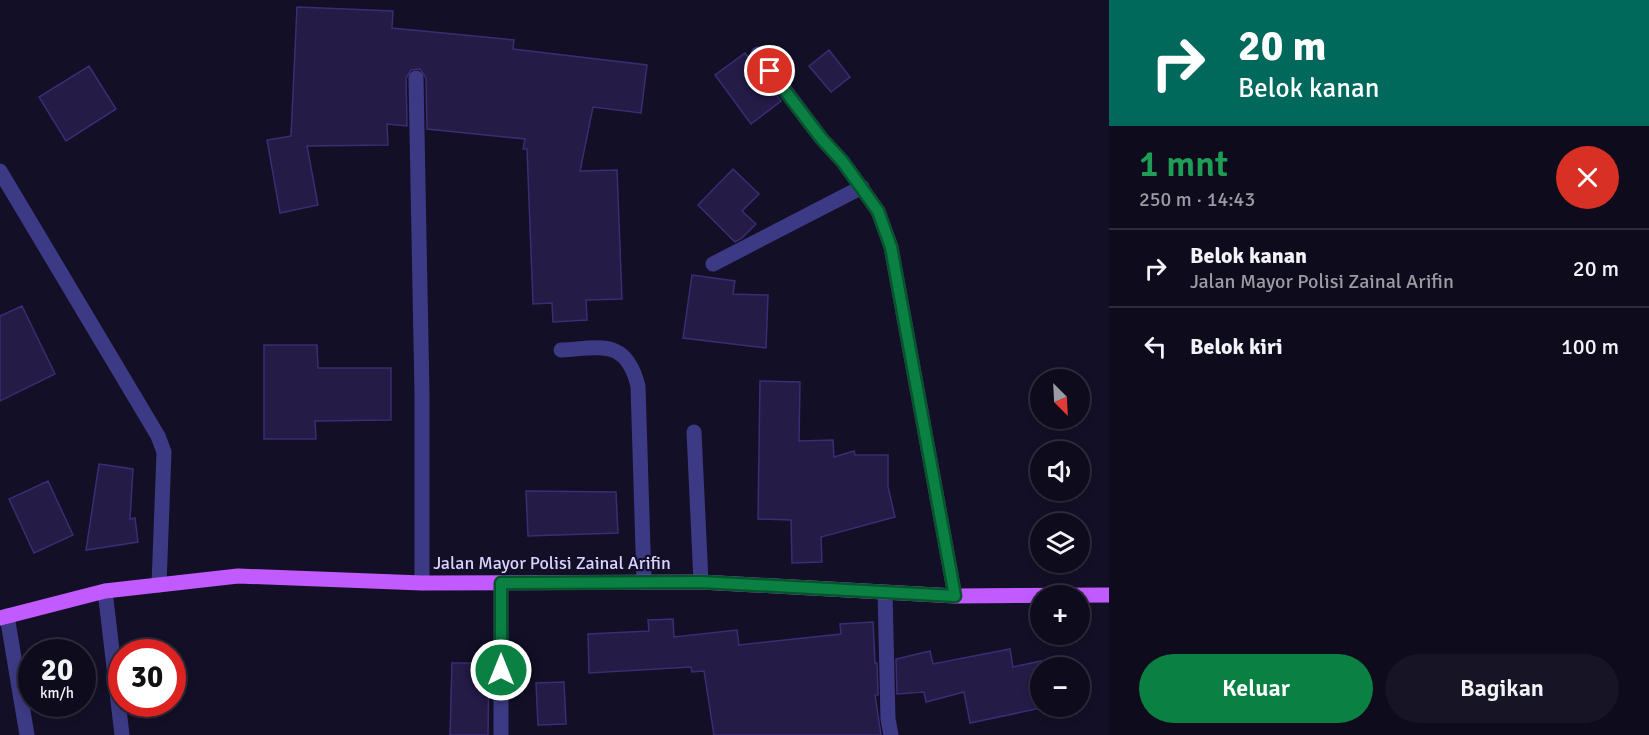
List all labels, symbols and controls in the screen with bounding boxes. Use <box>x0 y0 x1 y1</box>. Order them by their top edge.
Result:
text: 20 m <box>1238 21 1327 72</box>
icon: right <box>1139 24 1217 102</box>
pin <box>744 45 795 96</box>
icon: arrive <box>753 54 786 87</box>
text: Belok kanan <box>1238 72 1379 105</box>
text: 1 mnt <box>1139 142 1228 187</box>
button: close <box>1556 146 1619 209</box>
text: 250 m · 14:43 <box>1139 187 1255 212</box>
text: Belok kanan <box>1190 242 1307 269</box>
icon: right <box>1139 252 1172 285</box>
text: 20 m <box>1573 255 1619 282</box>
text: Jalan Mayor Polisi Zainal Arifin <box>1190 269 1454 294</box>
icon: left <box>1139 330 1172 363</box>
text: Belok kiri <box>1190 333 1283 360</box>
text: 100 m <box>1561 333 1619 360</box>
north arrow <box>1030 369 1090 429</box>
map controls <box>1030 369 1090 717</box>
button: sound <box>1030 441 1090 501</box>
button: layers <box>1030 513 1090 573</box>
street label: Jalan Mayor Polisi Zainal Arifin <box>433 552 671 574</box>
button: + <box>1030 585 1090 645</box>
position arrow <box>469 638 533 702</box>
speed limit sign: 30 <box>108 639 186 717</box>
text: 20 <box>41 652 73 689</box>
button: Keluar <box>1139 654 1373 723</box>
button: Bagikan <box>1385 654 1619 723</box>
button: − <box>1030 657 1090 717</box>
text: km/h <box>40 684 74 702</box>

